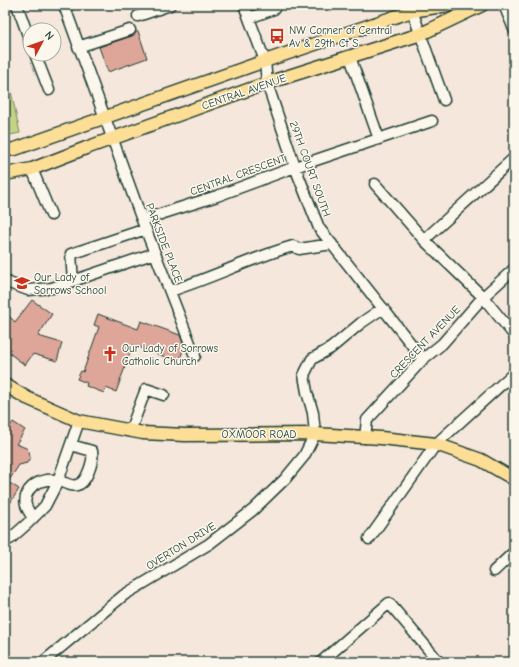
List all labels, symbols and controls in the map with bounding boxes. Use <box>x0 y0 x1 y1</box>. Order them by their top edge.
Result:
north arrow <box>22 22 62 62</box>
place label: NW Corner of Central Av & 29th Ct S <box>289 24 392 50</box>
bus stop icon: NW Corner of Central Av & 29th Ct S <box>268 27 286 45</box>
text: N <box>42 29 56 43</box>
street label: CENTRAL AVENUE <box>200 71 288 113</box>
street label: 29TH COURT SOUTH <box>287 119 333 219</box>
street label: CENTRAL CRESCENT <box>188 152 288 198</box>
street label: PARKSIDE PLACE <box>143 202 185 285</box>
place label: Our Lady of Sorrows School <box>34 271 106 297</box>
school or university icon: Our Lady of Sorrows School <box>13 274 31 292</box>
street label: CRESCENT AVENUE <box>387 303 463 381</box>
place label: Our Lady of Sorrows Catholic Church <box>122 342 218 368</box>
church icon: Our Lady of Sorrows Catholic Church <box>101 345 119 363</box>
street label: OXMOOR ROAD <box>221 428 297 441</box>
street label: OVERTON DRIVE <box>144 519 218 573</box>

